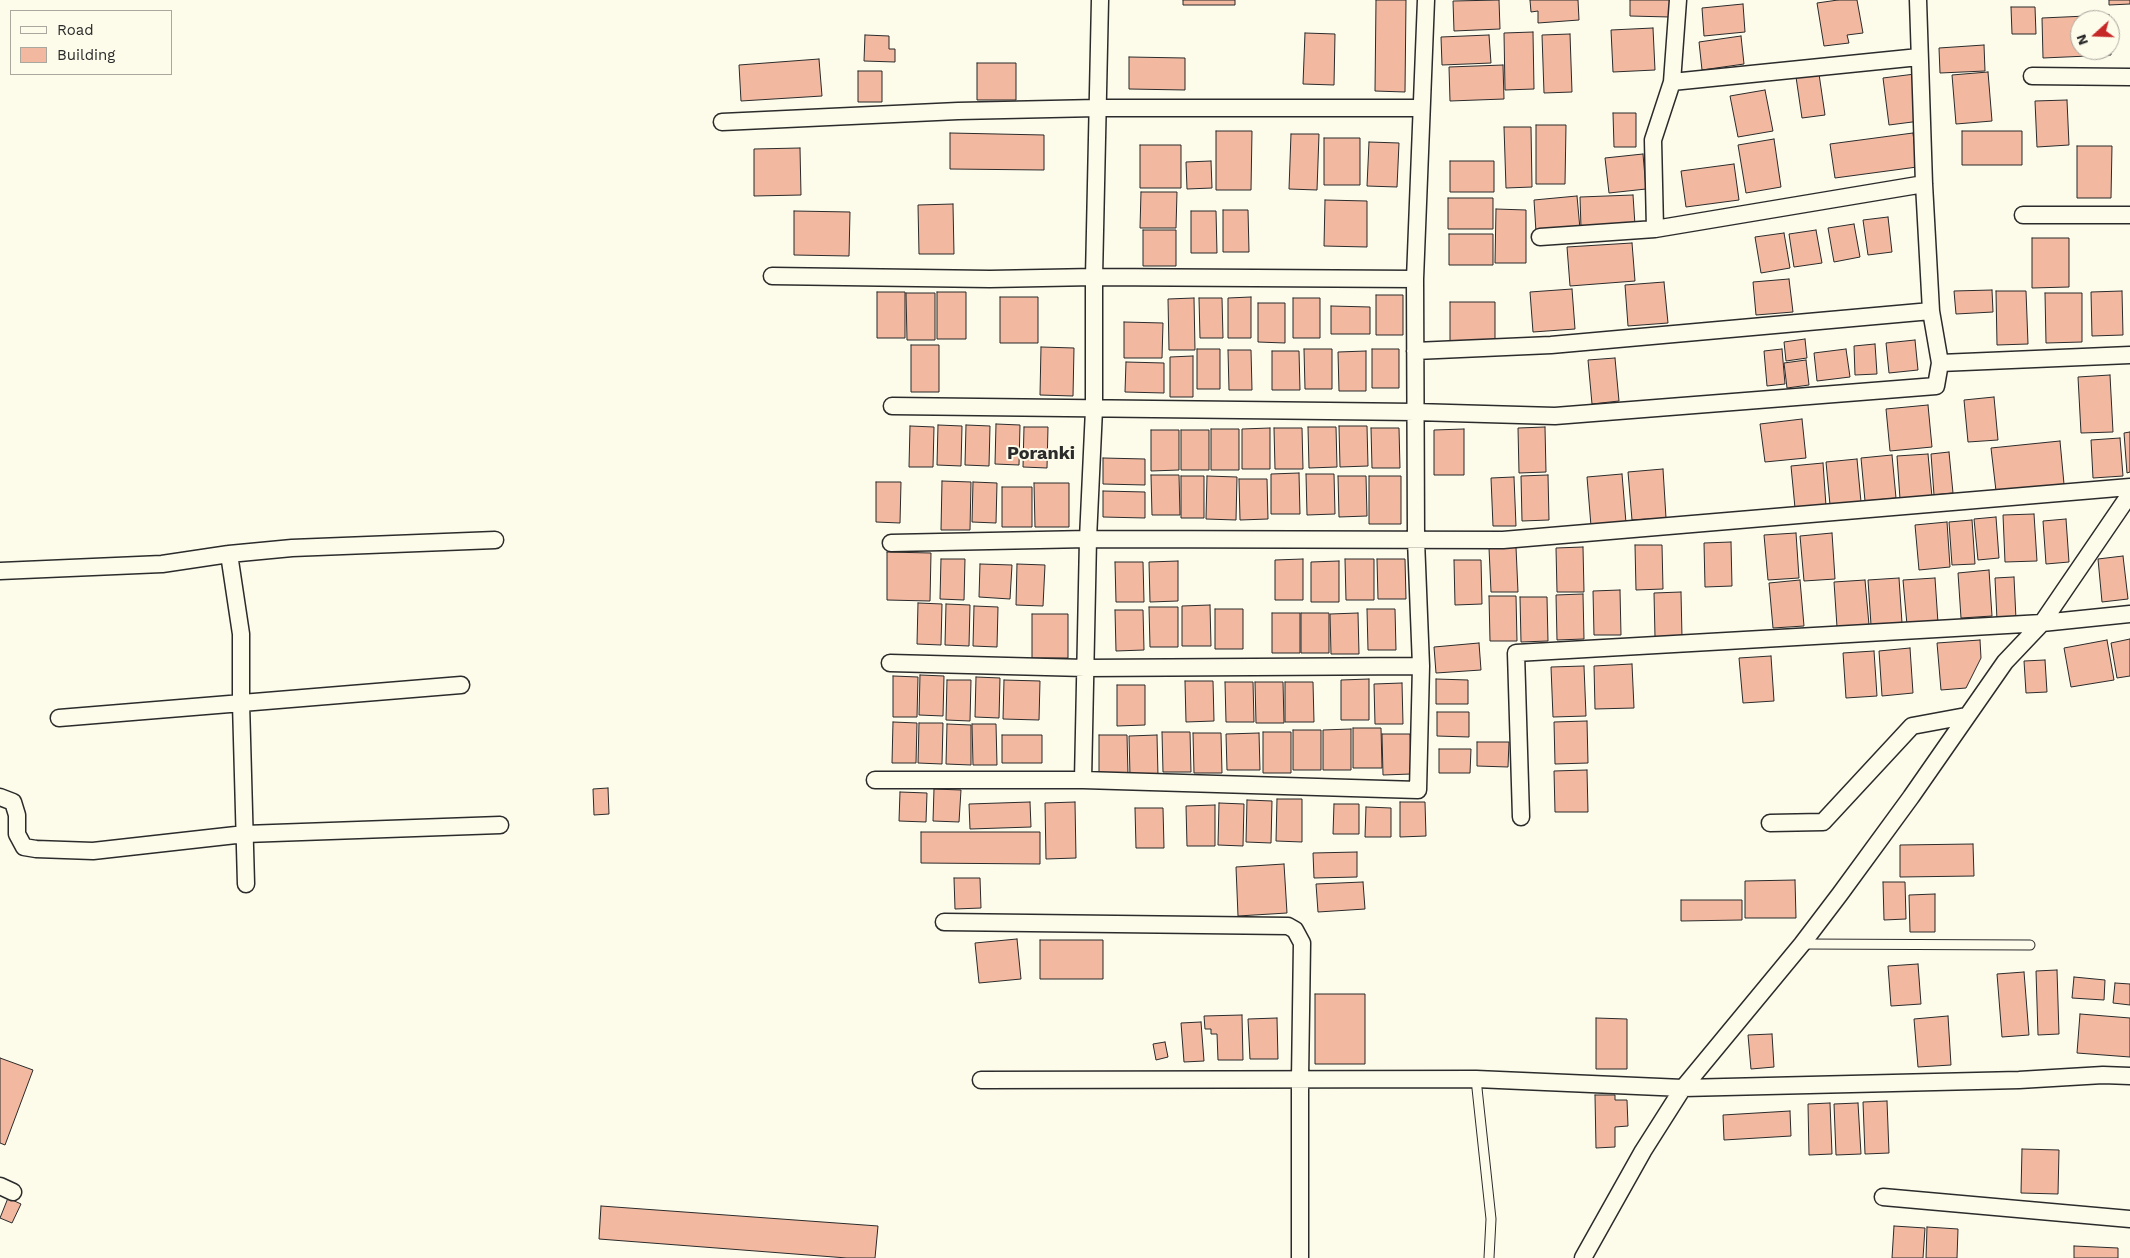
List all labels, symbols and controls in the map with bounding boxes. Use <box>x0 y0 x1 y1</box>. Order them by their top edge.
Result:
legend <box>10 10 172 75</box>
north arrow <box>2070 10 2120 60</box>
text: Road <box>57 21 94 39</box>
text: N <box>2073 32 2091 47</box>
text: Building <box>57 46 115 64</box>
district label: Poranki <box>1007 443 1075 465</box>

